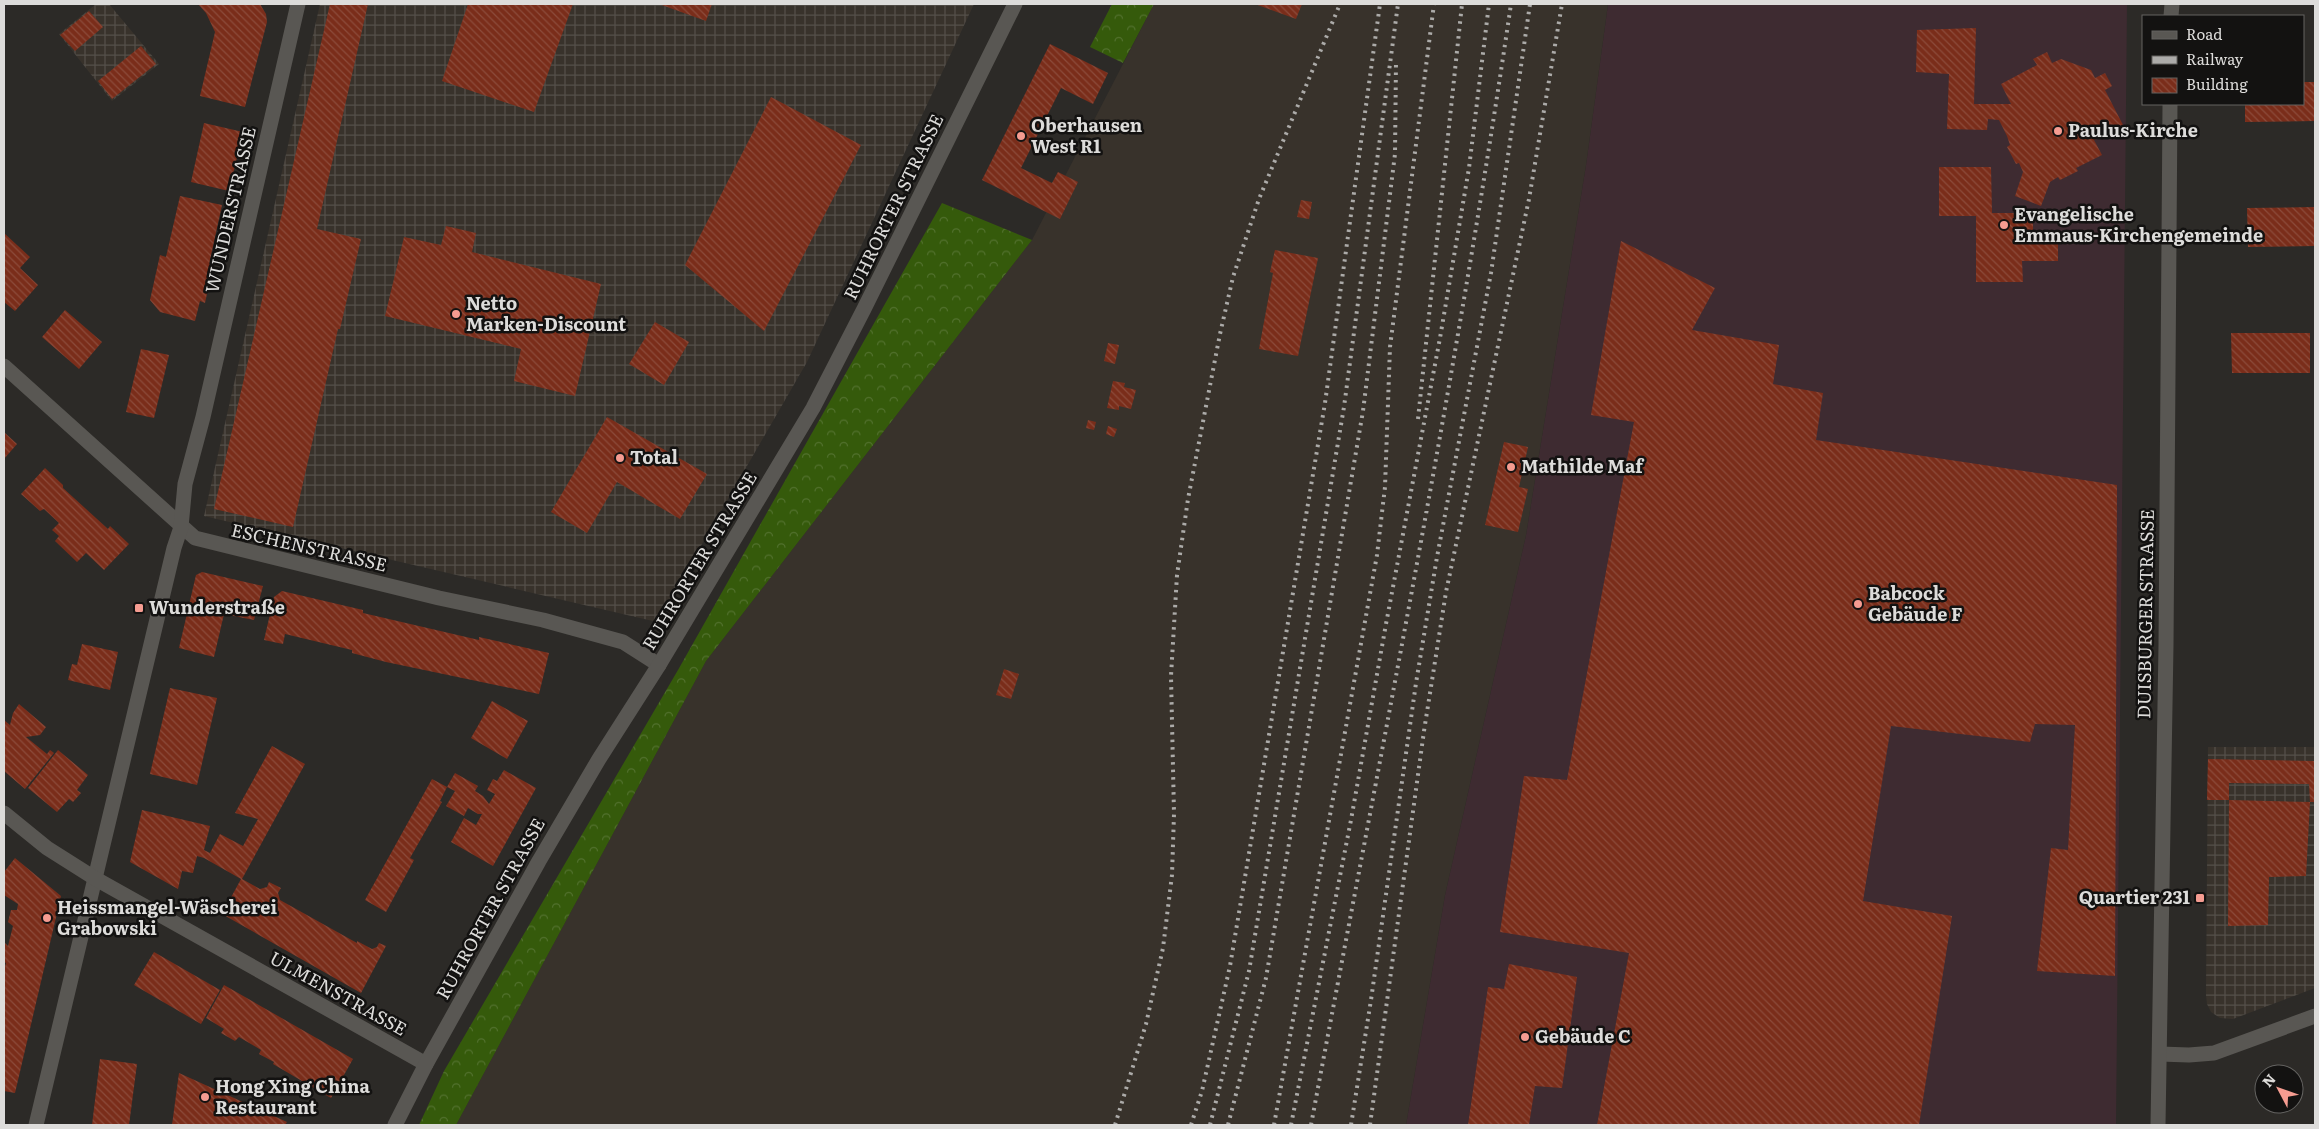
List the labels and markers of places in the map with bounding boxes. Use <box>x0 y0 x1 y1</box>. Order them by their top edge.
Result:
place label: Oberhausen West R1 <box>1031 111 1143 159</box>
place label: Paulus-Kirche <box>2068 116 2198 143</box>
marker: Paulus-Kirche <box>2052 125 2064 137</box>
marker: Oberhausen West R1 <box>1015 130 1027 142</box>
place label: Evangelische Emmaus-Kirchengemeinde <box>2014 200 2263 248</box>
marker: Evangelische Emmaus-Kirchengemeinde <box>1998 219 2010 231</box>
place label: Netto Marken-Discount <box>466 289 626 337</box>
marker: Netto Marken-Discount <box>450 308 462 320</box>
place label: Total <box>630 443 679 470</box>
marker: Total <box>614 452 626 464</box>
place label: Mathilde Maf <box>1521 452 1645 479</box>
marker: Mathilde Maf <box>1505 461 1517 473</box>
place label: Babcock Gebäude F <box>1868 579 1962 627</box>
place label: Wunderstraße <box>149 593 285 620</box>
marker: Babcock Gebäude F <box>1852 598 1864 610</box>
marker: Wunderstraße <box>133 602 145 614</box>
place label: Quartier 231 <box>2079 883 2191 910</box>
marker: Quartier 231 <box>2194 892 2206 904</box>
place label: Heissmangel-Wäscherei Grabowski <box>57 893 277 941</box>
marker: Heissmangel-Wäscherei Grabowski <box>41 912 53 924</box>
place label: Gebäude C <box>1535 1022 1631 1049</box>
marker: Gebäude C <box>1519 1031 1531 1043</box>
place label: Hong Xing China Restaurant <box>215 1072 370 1120</box>
marker: Hong Xing China Restaurant <box>199 1091 211 1103</box>

